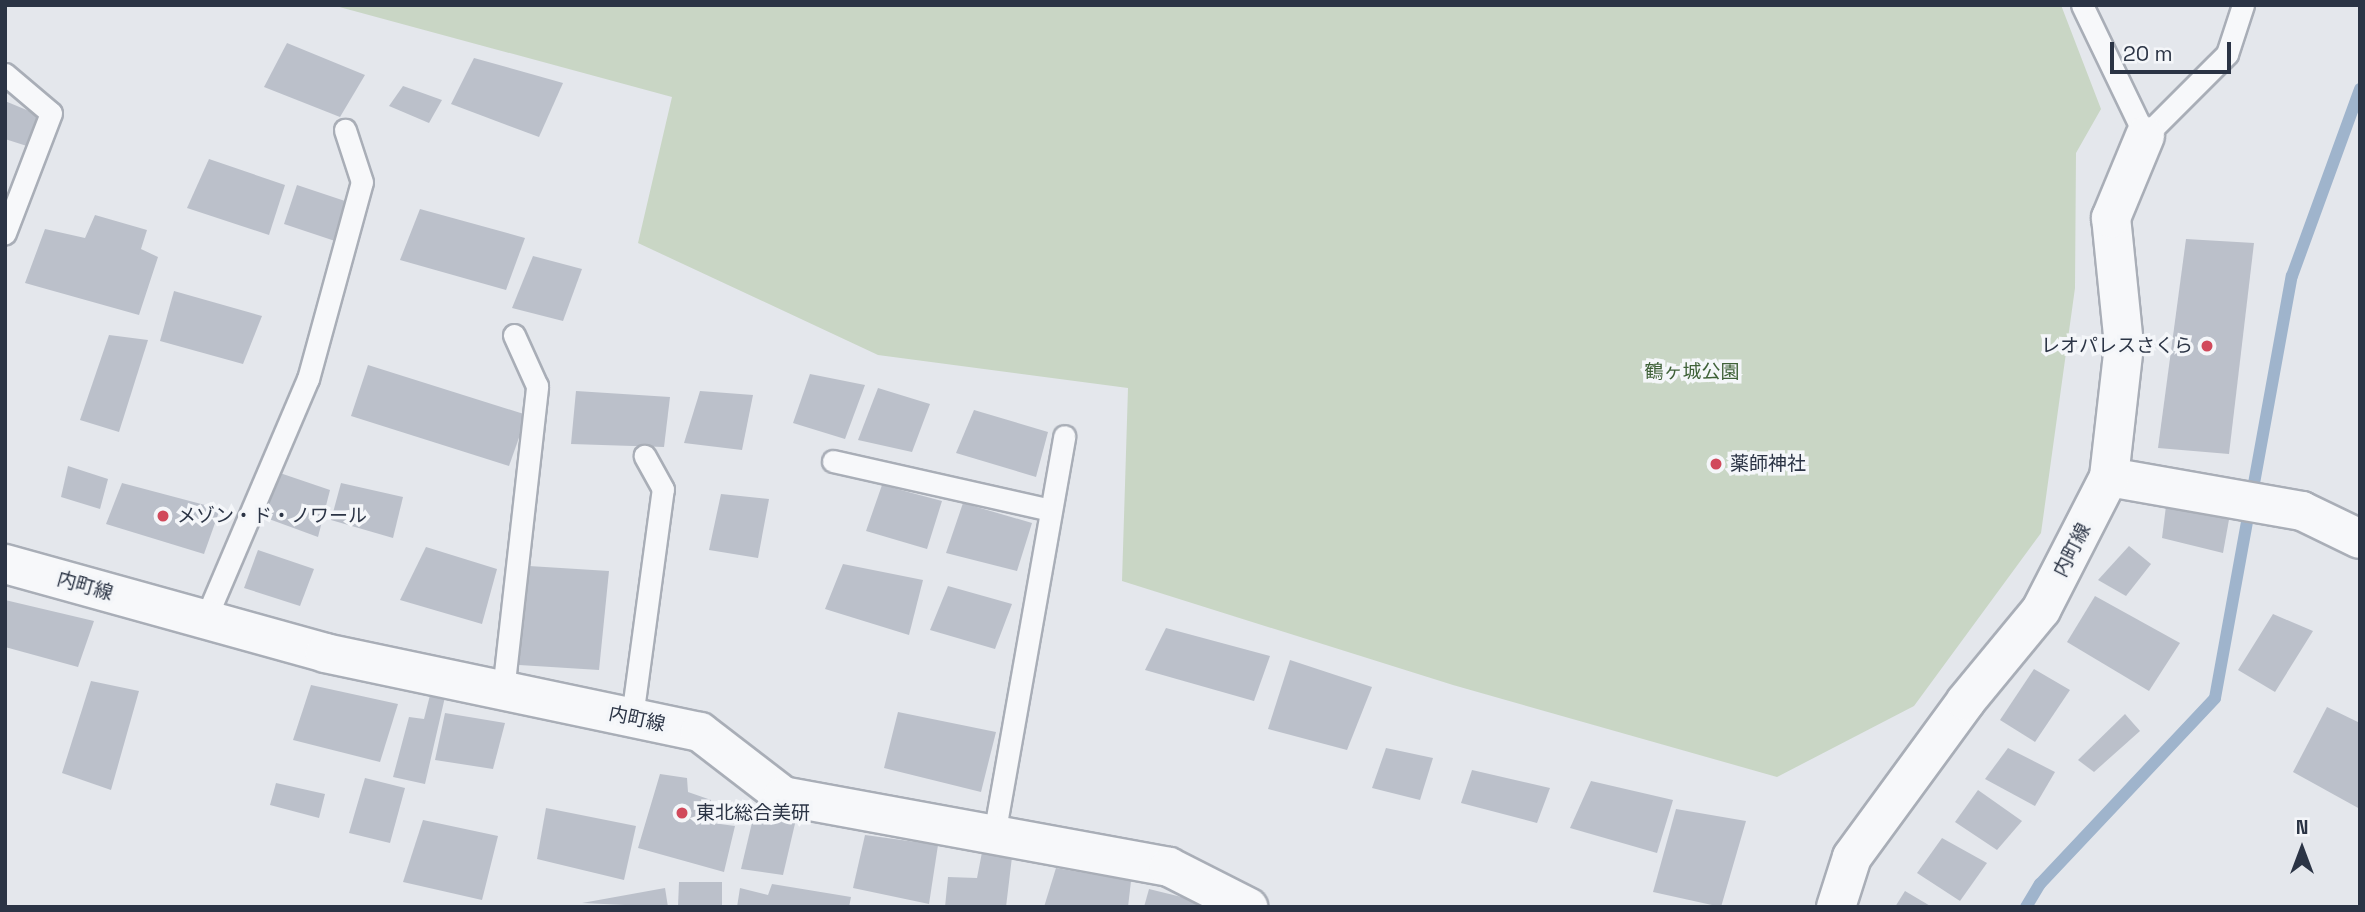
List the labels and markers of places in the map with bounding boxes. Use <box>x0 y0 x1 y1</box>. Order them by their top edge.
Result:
place label: レオパレスさくら <box>2041 335 2193 357</box>
marker: レオパレスさくら <box>2199 338 2215 354</box>
place label: 薬師神社 <box>1730 453 1806 475</box>
marker: 薬師神社 <box>1708 456 1724 472</box>
place label: メゾン・ド・ノワール <box>177 505 367 527</box>
marker: メゾン・ド・ノワール <box>155 508 171 524</box>
place label: 東北総合美研 <box>696 802 810 824</box>
marker: 東北総合美研 <box>674 805 690 821</box>

